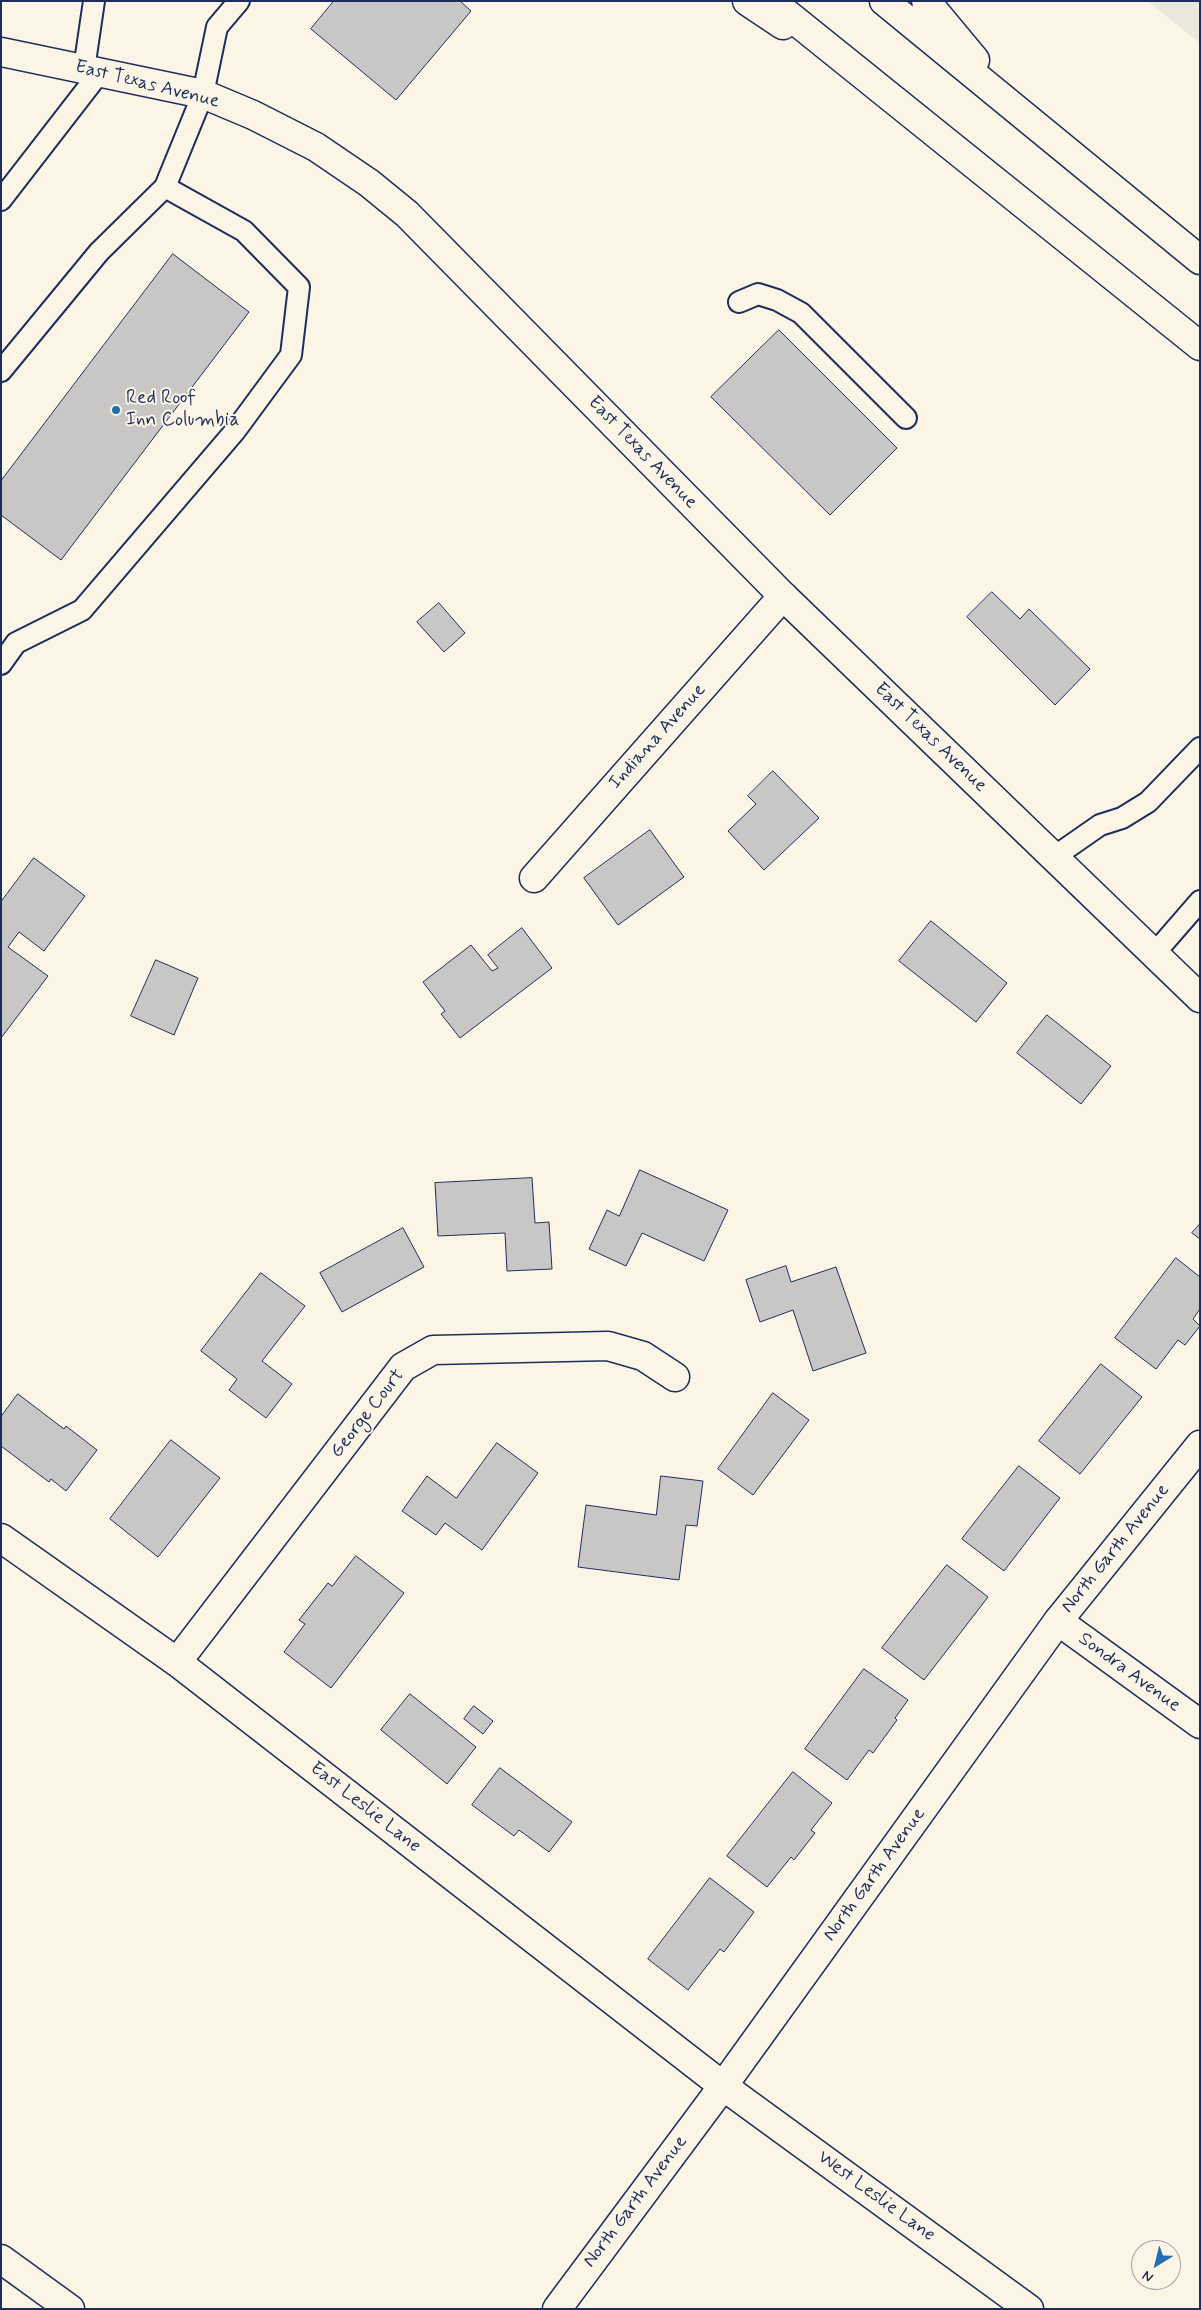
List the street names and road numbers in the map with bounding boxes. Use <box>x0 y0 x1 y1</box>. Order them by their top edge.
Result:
street label: East Texas Avenue <box>72 56 222 114</box>
street label: East Texas Avenue <box>582 392 702 514</box>
street label: East Texas Avenue <box>869 678 991 798</box>
street label: Indiana Avenue <box>605 680 711 794</box>
street label: George Court <box>326 1365 410 1463</box>
street label: North Garth Avenue <box>1057 1480 1175 1618</box>
street label: Sondra Avenue <box>1074 1628 1184 1718</box>
street label: East Leslie Lane <box>305 1758 425 1858</box>
street label: North Garth Avenue <box>819 1804 931 1946</box>
street label: North Garth Avenue <box>579 2132 693 2272</box>
street label: West Leslie Lane <box>813 2147 939 2247</box>

